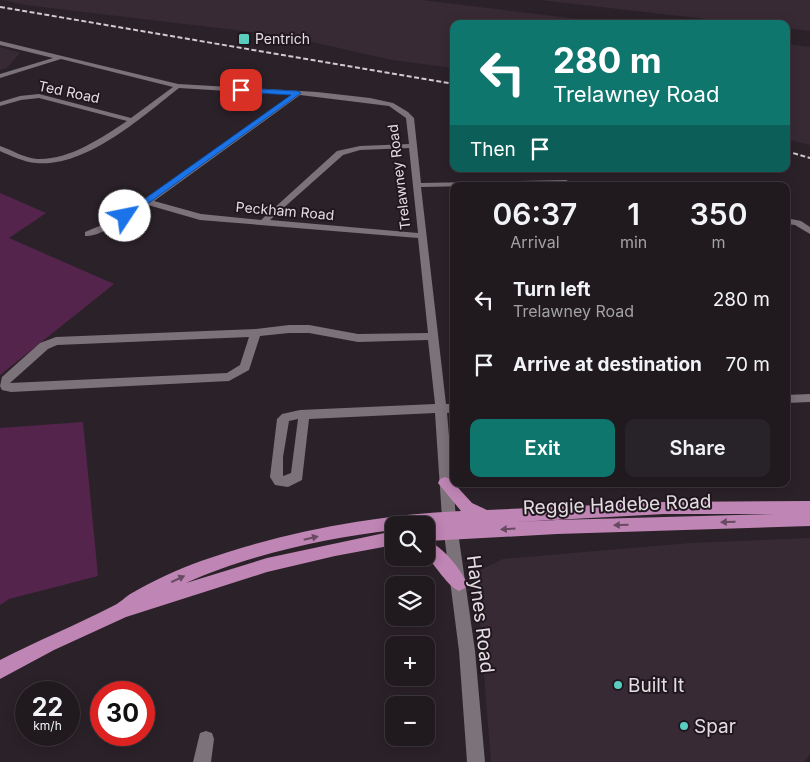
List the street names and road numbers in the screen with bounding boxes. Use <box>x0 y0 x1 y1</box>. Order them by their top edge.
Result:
street label: Ted Road <box>37 77 101 106</box>
street label: Trelawney Road <box>384 123 413 231</box>
street label: Peckham Road <box>235 198 335 223</box>
street label: Reggie Hadebe Road <box>522 490 712 519</box>
street label: Haynes Road <box>462 554 499 674</box>

